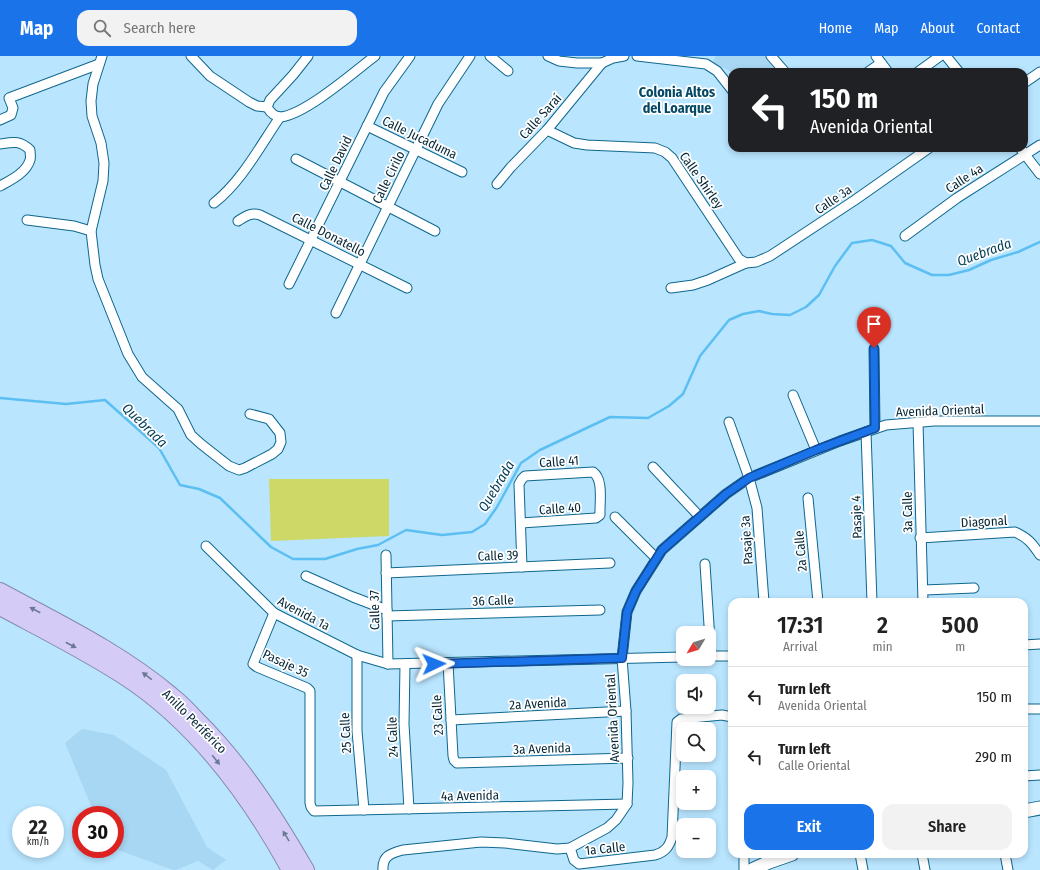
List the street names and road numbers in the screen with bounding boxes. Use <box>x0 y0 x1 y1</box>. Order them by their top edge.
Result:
street label: Calle Saraí <box>516 91 565 142</box>
street label: Calle Jucaduma <box>380 113 460 162</box>
street label: Calle David <box>316 134 355 193</box>
street label: Calle Cirilo <box>369 148 408 206</box>
street label: Calle Shirley <box>677 149 727 212</box>
street label: Calle 4a <box>943 161 986 196</box>
street label: Calle 3a <box>812 182 855 217</box>
street label: Calle Donatello <box>289 209 368 260</box>
street label: Avenida Oriental <box>895 401 985 420</box>
street label: Calle 41 <box>539 453 579 470</box>
street label: 3a Calle <box>900 491 915 533</box>
street label: Pasaje 4 <box>848 495 865 539</box>
street label: Calle 40 <box>539 500 582 517</box>
street label: Diagonal <box>960 513 1008 530</box>
street label: Pasaje 3a <box>737 515 756 565</box>
street label: 2a Calle <box>791 530 810 572</box>
street label: Calle 39 <box>477 547 519 564</box>
street label: Calle 37 <box>367 590 382 630</box>
street label: 36 Calle <box>472 592 514 609</box>
street label: Avenida 1a <box>275 593 332 633</box>
street label: Pasaje 35 <box>261 646 311 681</box>
street label: Avenida Oriental <box>603 673 622 763</box>
street label: Anillo Periférico <box>159 686 230 757</box>
street label: 23 Calle <box>429 694 446 736</box>
street label: 2a Avenida <box>509 695 567 712</box>
street label: 25 Calle <box>337 712 354 754</box>
street label: 24 Calle <box>384 716 401 758</box>
street label: 3a Avenida <box>513 740 571 757</box>
street label: 4a Avenida <box>441 787 499 804</box>
street label: 1a Calle <box>584 839 626 858</box>

